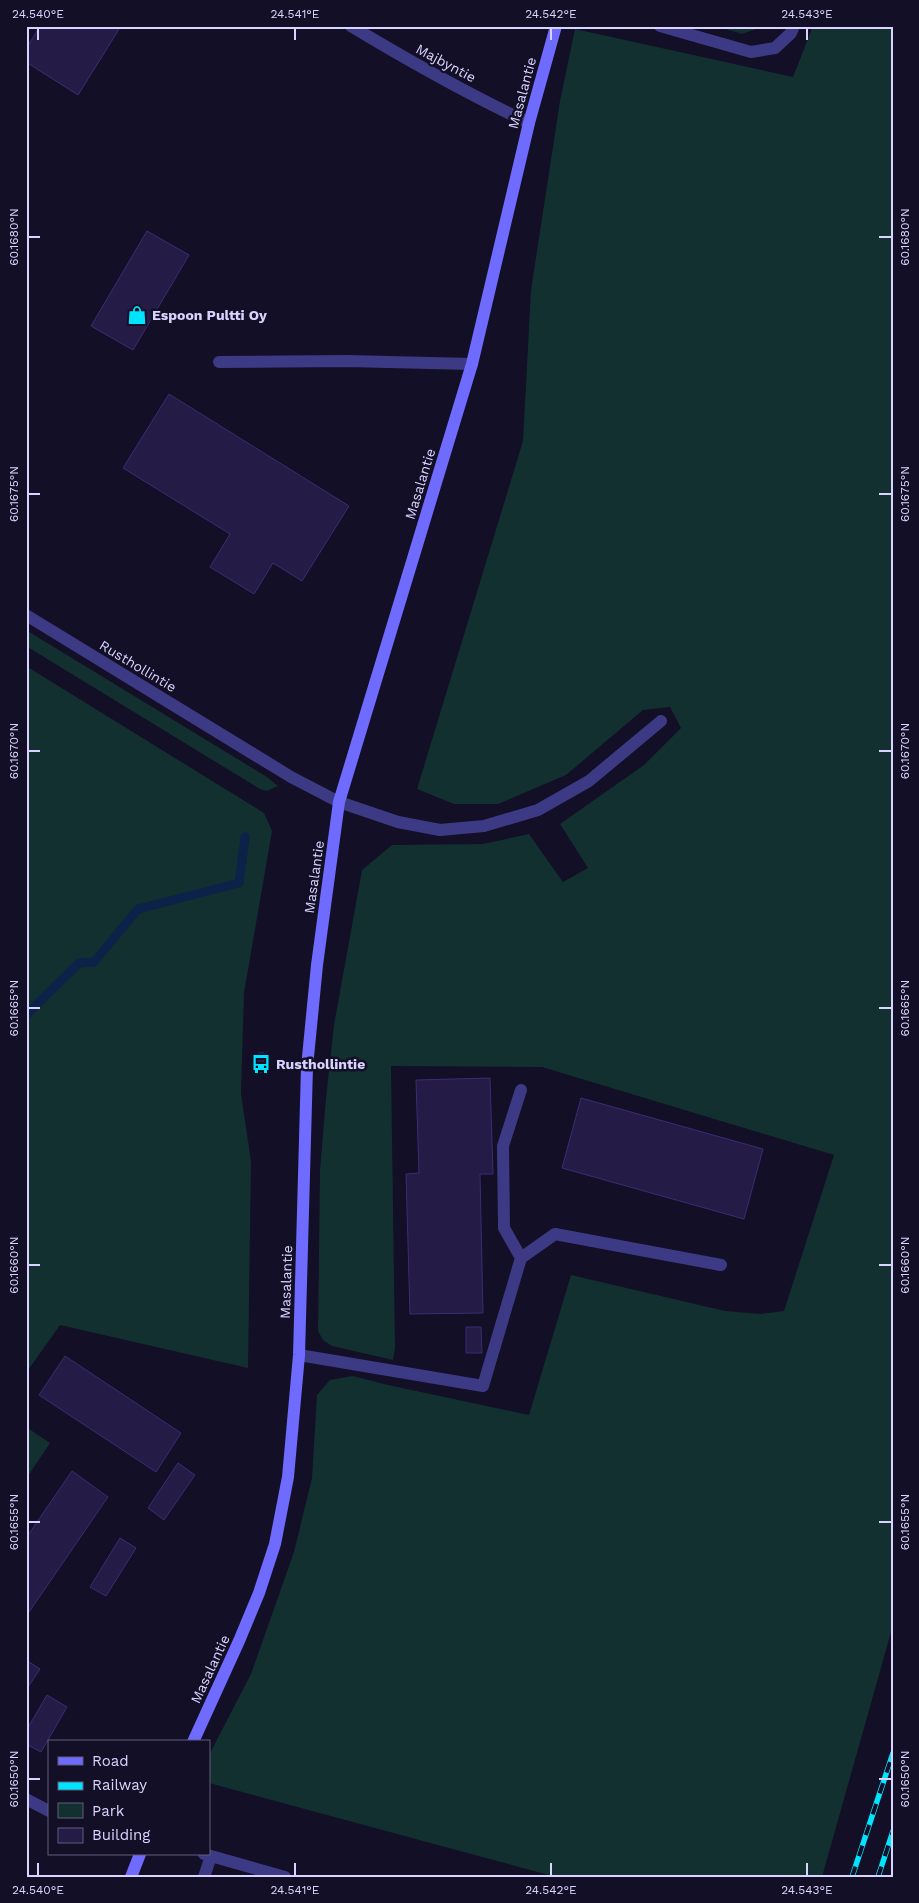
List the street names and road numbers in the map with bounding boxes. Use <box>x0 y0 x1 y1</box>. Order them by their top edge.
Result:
street label: Majbyntie <box>413 41 479 85</box>
street label: Masalantie <box>505 55 539 131</box>
street label: Masalantie <box>402 446 438 522</box>
street label: Rusthollintie <box>97 637 179 695</box>
street label: Masalantie <box>301 839 327 915</box>
street label: Masalantie <box>277 1245 295 1319</box>
street label: Masalantie <box>187 1632 233 1706</box>

